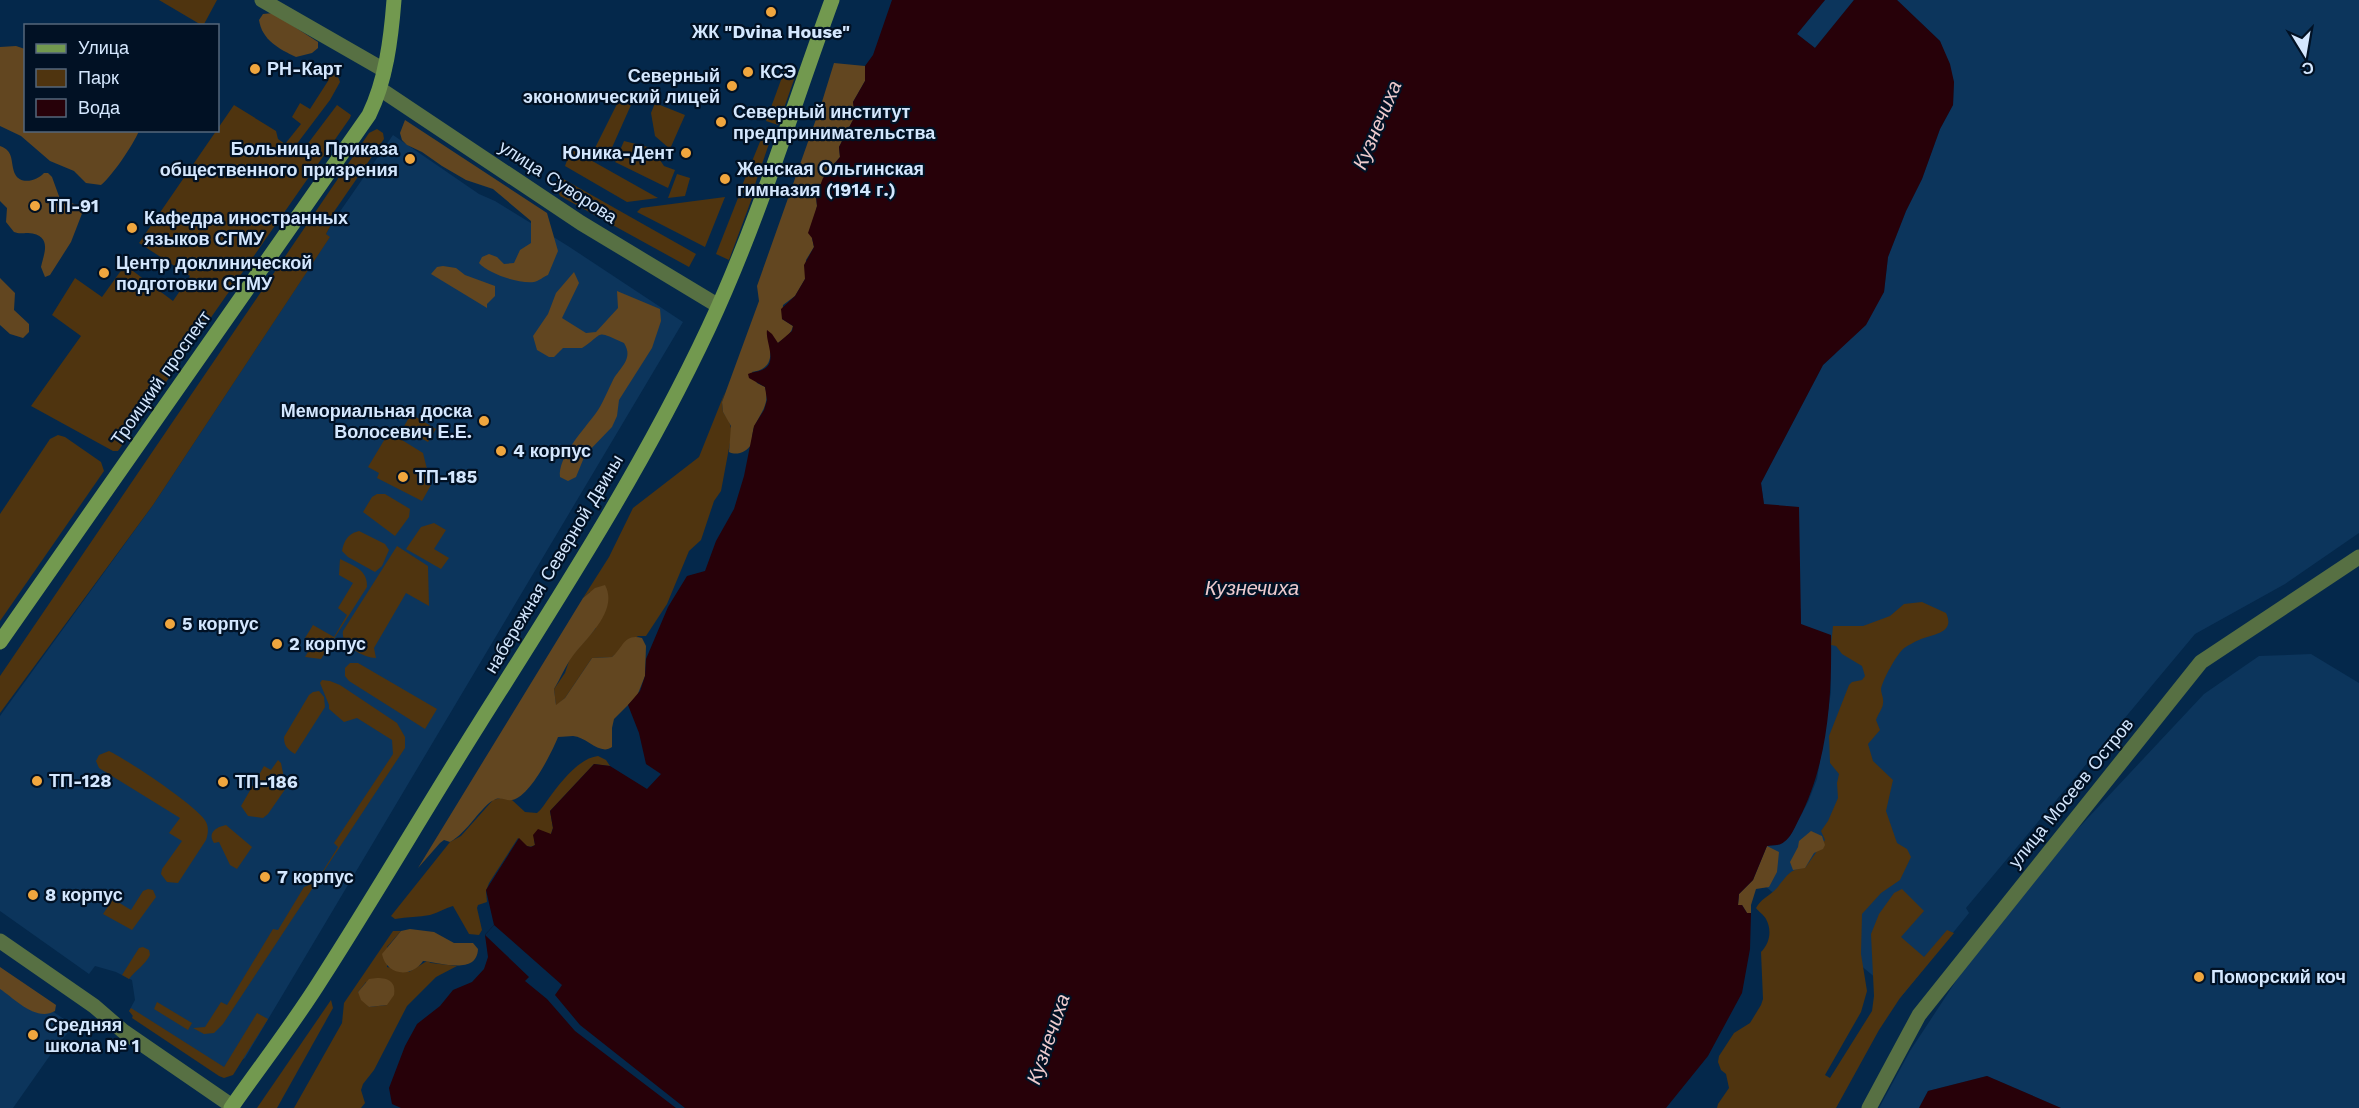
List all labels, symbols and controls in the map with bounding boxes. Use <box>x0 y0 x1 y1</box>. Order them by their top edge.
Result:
marker: ЖК "Dvina House" <box>764 5 778 19</box>
place label: ЖК "Dvina House" <box>691 21 850 42</box>
legend <box>24 24 219 132</box>
north arrow <box>2275 24 2335 84</box>
text: Улица <box>78 37 130 58</box>
place label: РН-Карт <box>267 58 342 79</box>
text: С <box>2300 58 2315 79</box>
place label: КСЭ <box>760 61 797 82</box>
marker: РН-Карт <box>248 62 262 76</box>
place label: Северный экономический лицей <box>523 65 720 107</box>
marker: КСЭ <box>741 65 755 79</box>
text: Парк <box>78 67 119 88</box>
water label: Кузнечиха <box>1348 77 1406 173</box>
marker: Северный экономический лицей <box>725 79 739 93</box>
text: Вода <box>78 97 121 118</box>
place label: Северный институт предпринимательства <box>733 101 936 143</box>
marker: Северный институт предпринимательства <box>714 115 728 129</box>
street label: улица Суворова <box>495 136 622 228</box>
place label: Больница Приказа общественного призрения <box>160 138 399 180</box>
place label: Юника-Дент <box>562 142 674 163</box>
marker: Юника-Дент <box>679 146 693 160</box>
marker: Больница Приказа общественного призрения <box>403 152 417 166</box>
place label: Женская Ольгинская гимназия (1914 г.) <box>736 158 924 200</box>
marker: Женская Ольгинская гимназия (1914 г.) <box>718 172 732 186</box>
place label: ТП-91 <box>47 195 99 216</box>
marker: ТП-91 <box>28 199 42 213</box>
place label: Кафедра иностранных языков СГМУ <box>143 207 348 249</box>
marker: Кафедра иностранных языков СГМУ <box>125 221 139 235</box>
place label: Центр доклинической подготовки СГМУ <box>116 252 312 294</box>
marker: Центр доклинической подготовки СГМУ <box>97 266 111 280</box>
street label: Троицкий проспект <box>106 306 215 449</box>
place label: Мемориальная доска Волосевич Е.Е. <box>281 400 473 442</box>
marker: Мемориальная доска Волосевич Е.Е. <box>477 414 491 428</box>
place label: 4 корпус <box>513 440 591 461</box>
marker: 4 корпус <box>494 444 508 458</box>
street label: набережная Северной Двины <box>480 451 627 677</box>
place label: ТП-185 <box>415 466 477 487</box>
marker: ТП-185 <box>396 470 410 484</box>
water label: Кузнечиха <box>1205 576 1299 600</box>
place label: 5 корпус <box>182 613 259 634</box>
marker: 5 корпус <box>163 617 177 631</box>
place label: 2 корпус <box>289 633 366 654</box>
marker: 2 корпус <box>270 637 284 651</box>
street label: улица Мосеев Остров <box>2004 714 2137 872</box>
place label: ТП-128 <box>49 770 111 791</box>
place label: ТП-186 <box>235 771 298 792</box>
marker: ТП-128 <box>30 774 44 788</box>
marker: ТП-186 <box>216 775 230 789</box>
place label: 7 корпус <box>277 866 354 887</box>
marker: 7 корпус <box>258 870 272 884</box>
place label: 8 корпус <box>45 884 123 905</box>
marker: 8 корпус <box>26 888 40 902</box>
place label: Поморский коч <box>2211 966 2346 987</box>
marker: Поморский коч <box>2192 970 2206 984</box>
water label: Кузнечиха <box>1021 991 1075 1087</box>
place label: Средняя школа № 1 <box>45 1014 140 1056</box>
marker: Средняя школа № 1 <box>26 1028 40 1042</box>

